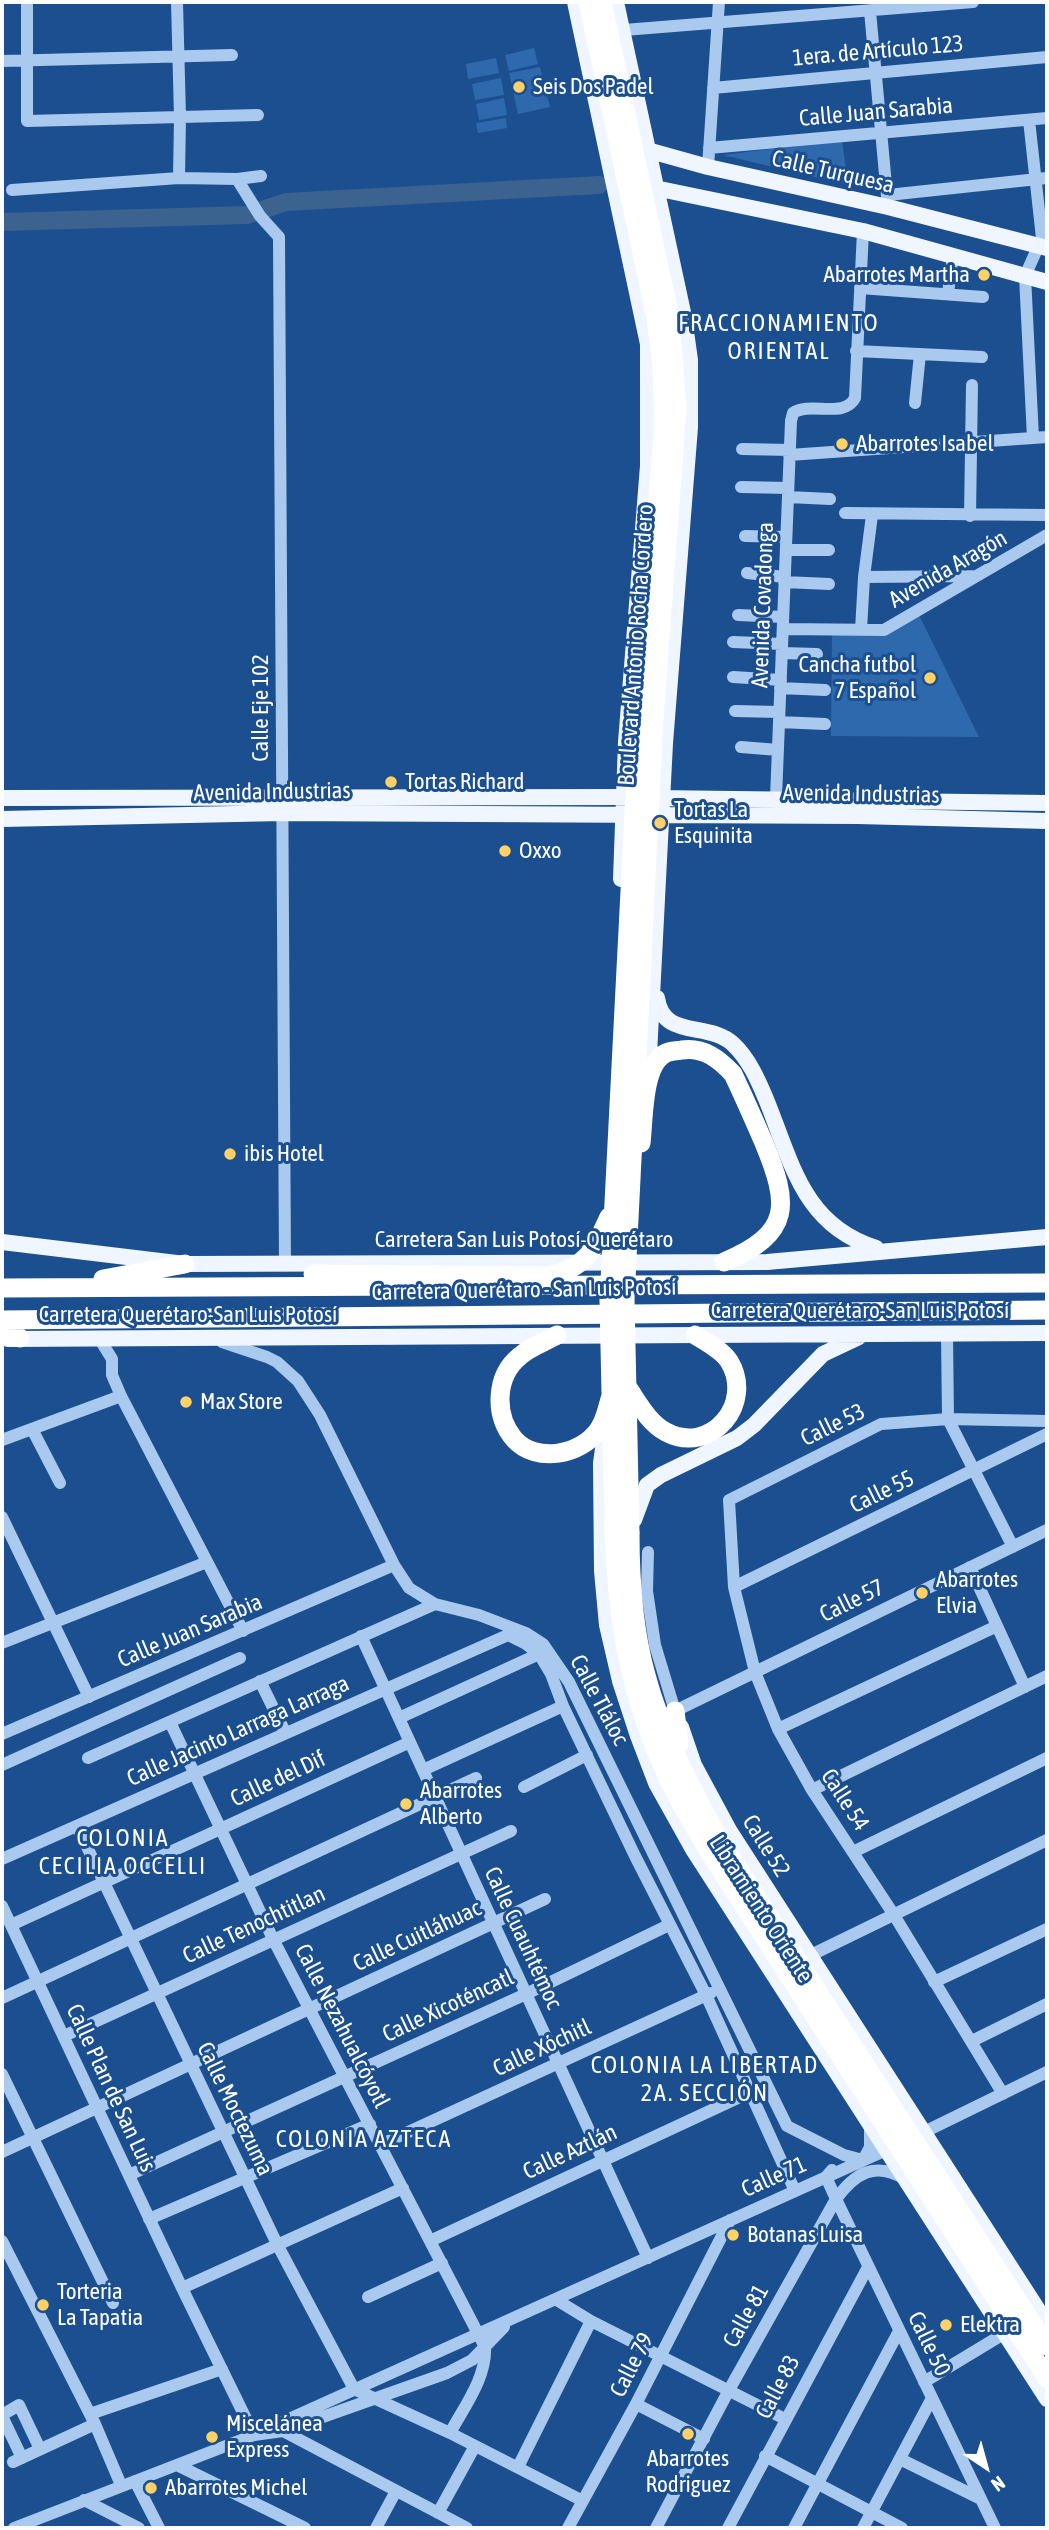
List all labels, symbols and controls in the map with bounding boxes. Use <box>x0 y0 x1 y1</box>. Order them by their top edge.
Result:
street label: 1era. de Artículo 123 <box>791 30 965 72</box>
place label: Seis Dos Padel <box>533 73 654 101</box>
marker: Seis Dos Padel <box>511 79 527 95</box>
street label: Calle Juan Sarabia <box>798 92 954 132</box>
street label: Calle Turquesa <box>769 145 897 199</box>
place label: Abarrotes Martha <box>824 261 970 289</box>
marker: Abarrotes Martha <box>976 267 992 283</box>
district label: FRACCIONAMIENTO ORIENTAL <box>680 309 878 365</box>
place label: Abarrotes Isabel <box>856 430 993 458</box>
marker: Abarrotes Isabel <box>834 436 850 452</box>
street label: Boulevard Antonio Rocha Cordero <box>612 503 660 787</box>
street label: Avenida Covadonga <box>746 522 780 688</box>
street label: Avenida Aragón <box>884 524 1012 614</box>
place label: Cancha futbol 7 Español <box>798 651 916 705</box>
street label: Calle Eje 102 <box>247 654 275 762</box>
marker: Cancha futbol 7 Español <box>922 670 938 686</box>
place label: Tortas Richard <box>405 768 525 796</box>
marker: Tortas Richard <box>383 774 399 790</box>
street label: Avenida Industrias <box>193 777 351 807</box>
street label: Avenida Industrias <box>782 779 940 809</box>
place label: Tortas La Esquinita <box>674 796 753 850</box>
marker: Tortas La Esquinita <box>652 815 668 831</box>
place label: Oxxo <box>519 837 562 865</box>
marker: Oxxo <box>497 843 513 859</box>
place label: ibis Hotel <box>244 1140 324 1168</box>
marker: ibis Hotel <box>222 1146 238 1162</box>
street label: Carretera San Luis Potosí-Querétaro <box>375 1226 673 1254</box>
street label: Carretera Querétaro - San Luis Potosí <box>371 1274 677 1306</box>
street label: Carretera Querétaro-San Luis Potosí <box>711 1297 1009 1325</box>
street label: Carretera Querétaro-San Luis Potosí <box>39 1301 337 1329</box>
place label: Max Store <box>200 1388 283 1416</box>
marker: Max Store <box>178 1394 194 1410</box>
street label: Calle 53 <box>796 1398 870 1452</box>
street label: Calle 55 <box>845 1465 919 1519</box>
place label: Abarrotes Elvia <box>936 1566 1018 1620</box>
street label: Calle 57 <box>815 1574 889 1628</box>
marker: Abarrotes Elvia <box>914 1585 930 1601</box>
street label: Calle Juan Sarabia <box>114 1588 266 1674</box>
street label: Calle Tláloc <box>564 1650 634 1750</box>
street label: Calle Jacinto Larraga Larraga <box>123 1670 353 1792</box>
street label: Calle del Dif <box>226 1745 330 1813</box>
street label: Calle 54 <box>815 1764 875 1836</box>
place label: Abarrotes Alberto <box>420 1777 502 1831</box>
marker: Abarrotes Alberto <box>398 1796 414 1812</box>
street label: Calle 52 <box>736 1810 796 1882</box>
district label: COLONIA CECILIA OCCELLI <box>41 1824 205 1880</box>
street label: Libramiento Oriente <box>703 1830 819 1988</box>
street label: Calle Cuauhtémoc <box>478 1863 568 2013</box>
street label: Calle Tenochtitlan <box>178 1880 330 1970</box>
street label: Calle Cuitláhuac <box>349 1894 485 1978</box>
street label: Calle Nezahualcóyotl <box>289 1939 395 2113</box>
street label: Calle Xicoténcatl <box>378 1964 518 2048</box>
street label: Calle Plan de San Luis <box>60 2000 162 2176</box>
street label: Calle Xóchitl <box>489 2013 595 2083</box>
street label: Calle Moctezuma <box>191 2038 279 2180</box>
district label: COLONIA LA LIBERTAD 2A. SECCIÓN <box>593 2051 817 2107</box>
street label: Calle Aztlán <box>519 2118 621 2186</box>
district label: COLONIA AZTECA <box>278 2125 450 2153</box>
street label: Calle 71 <box>737 2151 811 2203</box>
place label: Botanas Luisa <box>747 2221 863 2249</box>
marker: Botanas Luisa <box>725 2227 741 2243</box>
place label: Torteria La Tapatia <box>57 2278 143 2332</box>
street label: Calle 81 <box>717 2279 775 2353</box>
marker: Torteria La Tapatia <box>35 2297 51 2313</box>
street label: Calle 50 <box>902 2307 956 2381</box>
place label: Elektra <box>960 2311 1020 2339</box>
marker: Elektra <box>938 2317 954 2333</box>
street label: Calle 79 <box>604 2328 660 2402</box>
street label: Calle 83 <box>750 2350 806 2424</box>
place label: Miscelánea Express <box>226 2410 323 2464</box>
marker: Abarrotes Rodriguez <box>680 2426 696 2442</box>
marker: Miscelánea Express <box>204 2429 220 2445</box>
north arrow <box>951 2432 1021 2502</box>
place label: Abarrotes Rodriguez <box>645 2445 731 2499</box>
text: N <box>987 2472 1009 2496</box>
place label: Abarrotes Michel <box>165 2474 307 2502</box>
marker: Abarrotes Michel <box>143 2480 159 2496</box>

